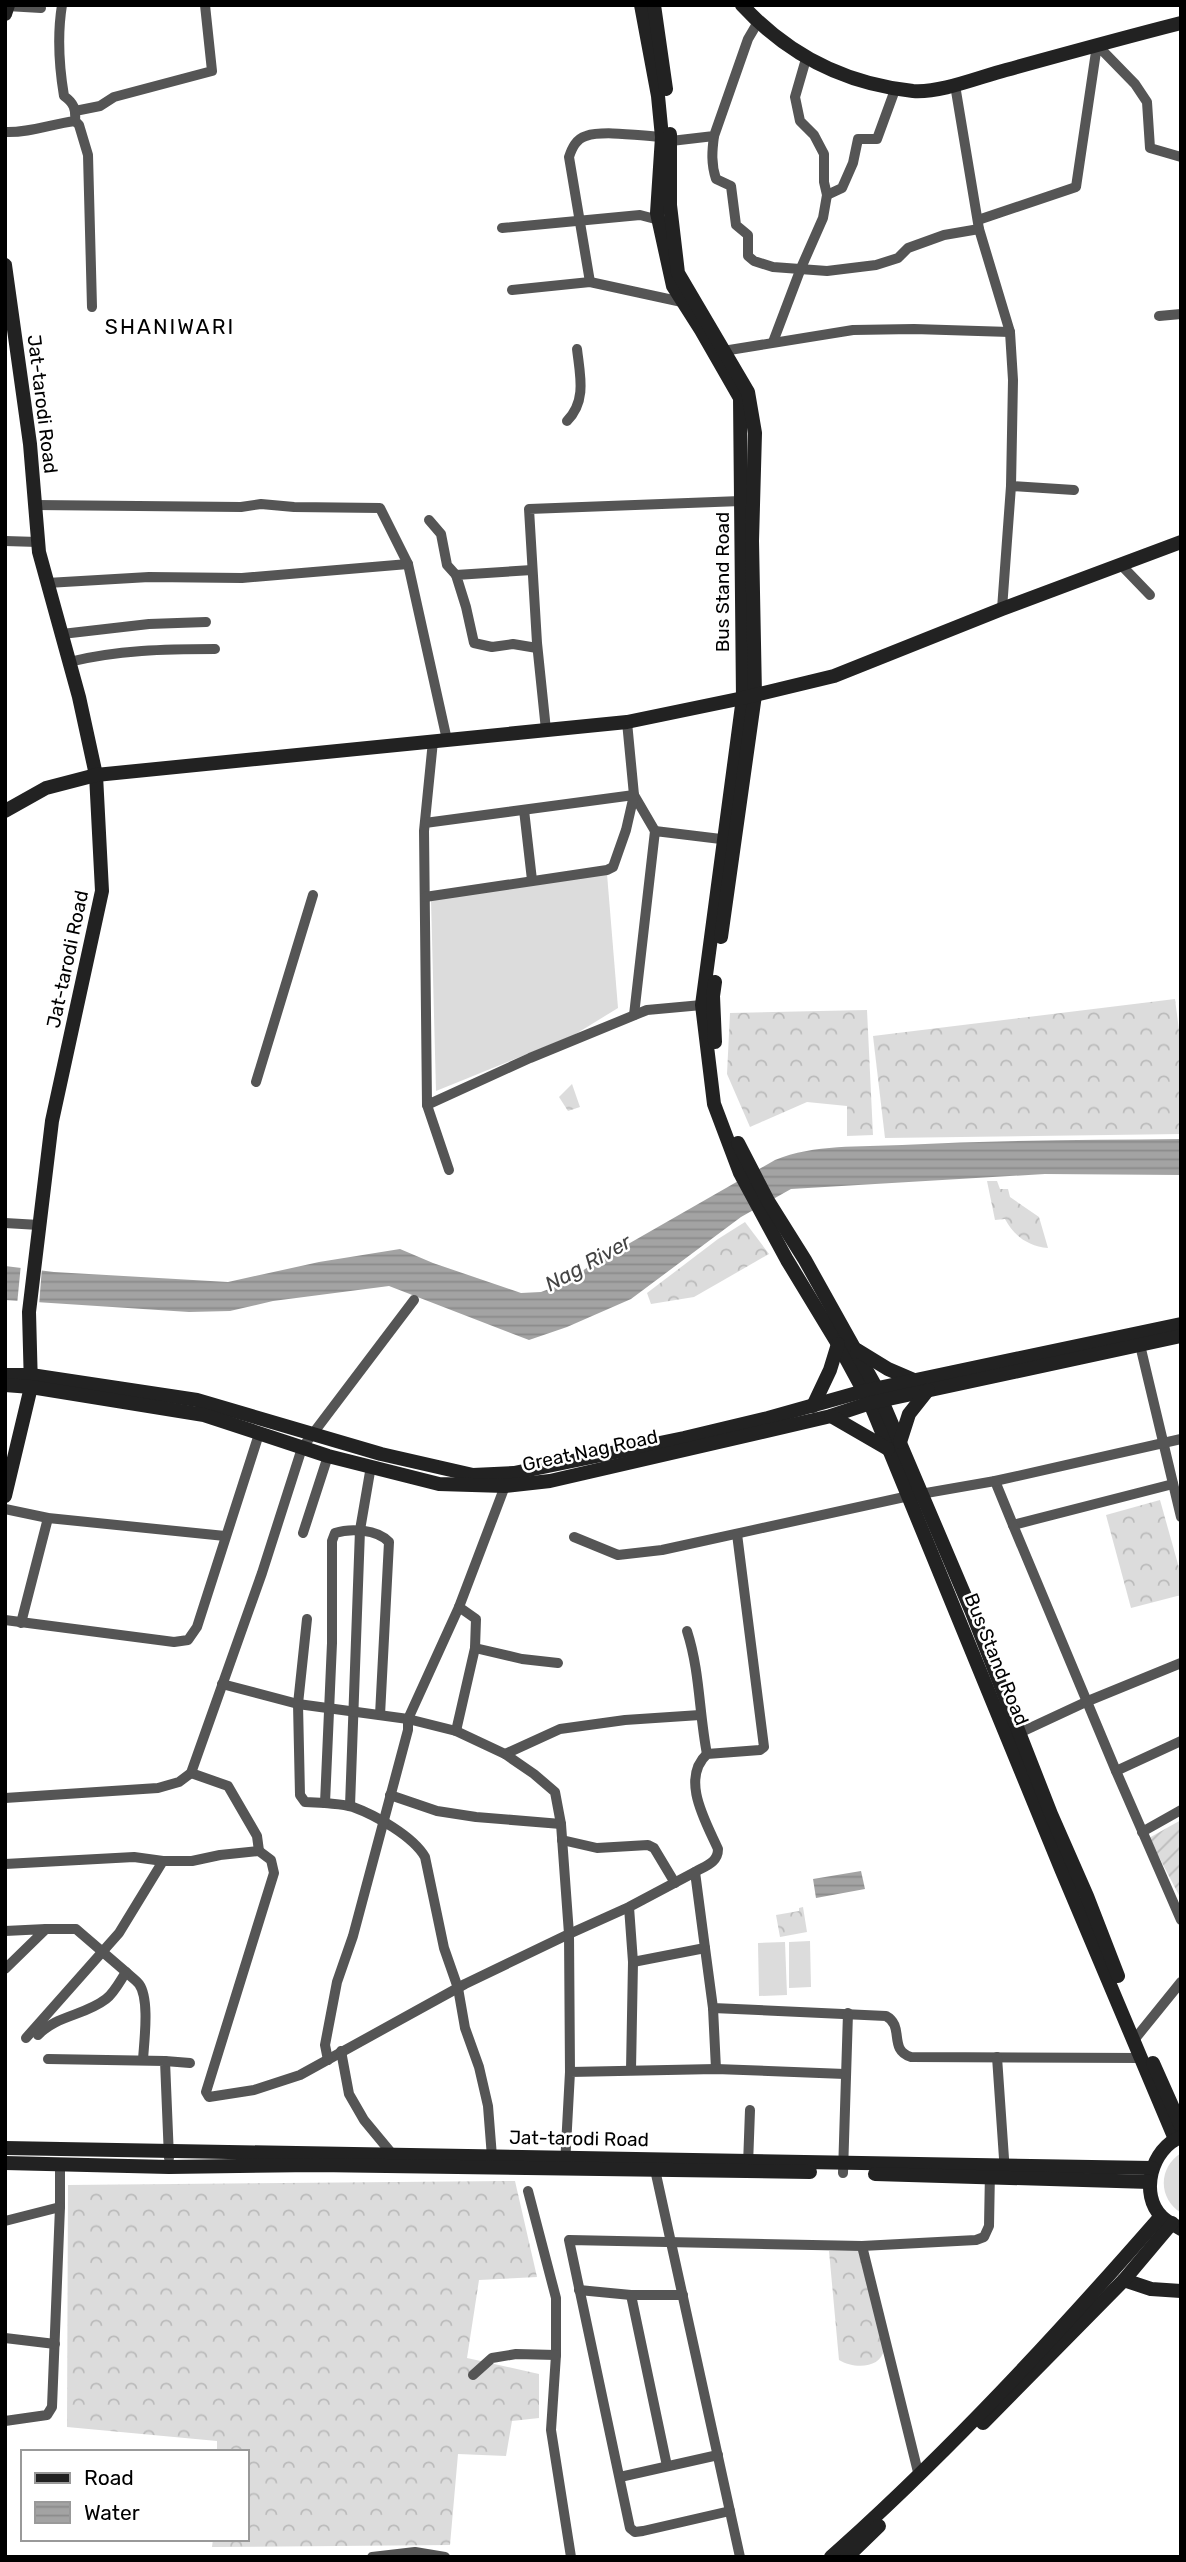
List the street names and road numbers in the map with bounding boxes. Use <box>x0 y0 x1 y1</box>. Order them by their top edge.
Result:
street label: Jat-tarodi Road <box>23 333 62 475</box>
street label: Bus Stand Road <box>711 512 734 652</box>
street label: Jat-tarodi Road <box>42 888 93 1030</box>
street label: Great Nag Road <box>520 1425 660 1476</box>
street label: Bus Stand Road <box>960 1590 1034 1729</box>
street label: Jat-tarodi Road <box>509 2126 649 2151</box>

